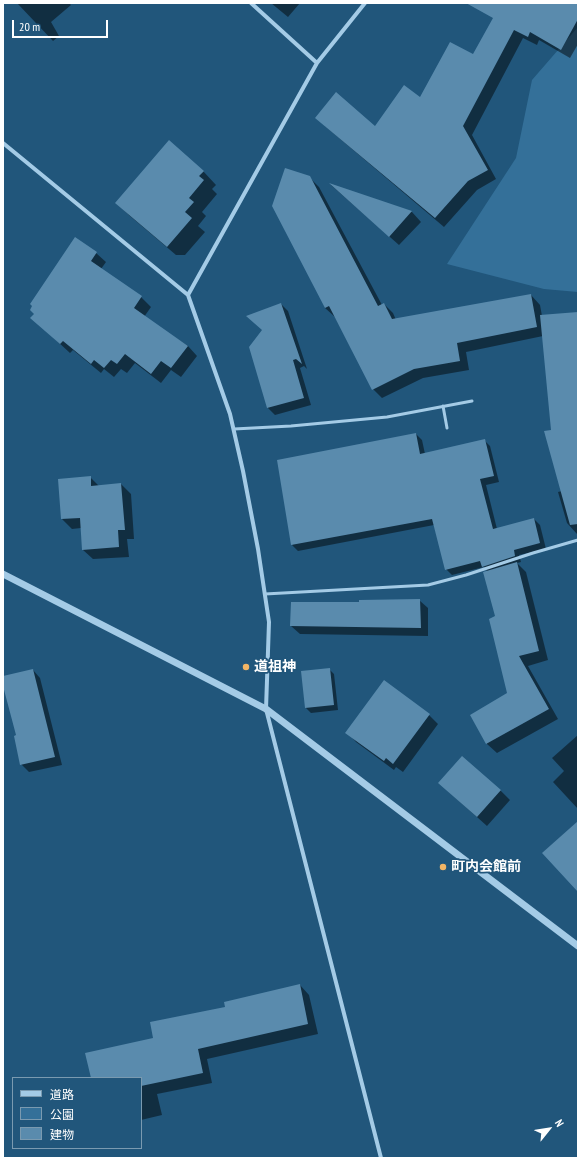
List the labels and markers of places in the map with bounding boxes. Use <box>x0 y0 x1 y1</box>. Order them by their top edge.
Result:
place label: 道祖神 <box>254 659 296 675</box>
marker: 道祖神 <box>241 662 251 672</box>
place label: 町内会館前 <box>451 859 521 875</box>
marker: 町内会館前 <box>438 862 448 872</box>

